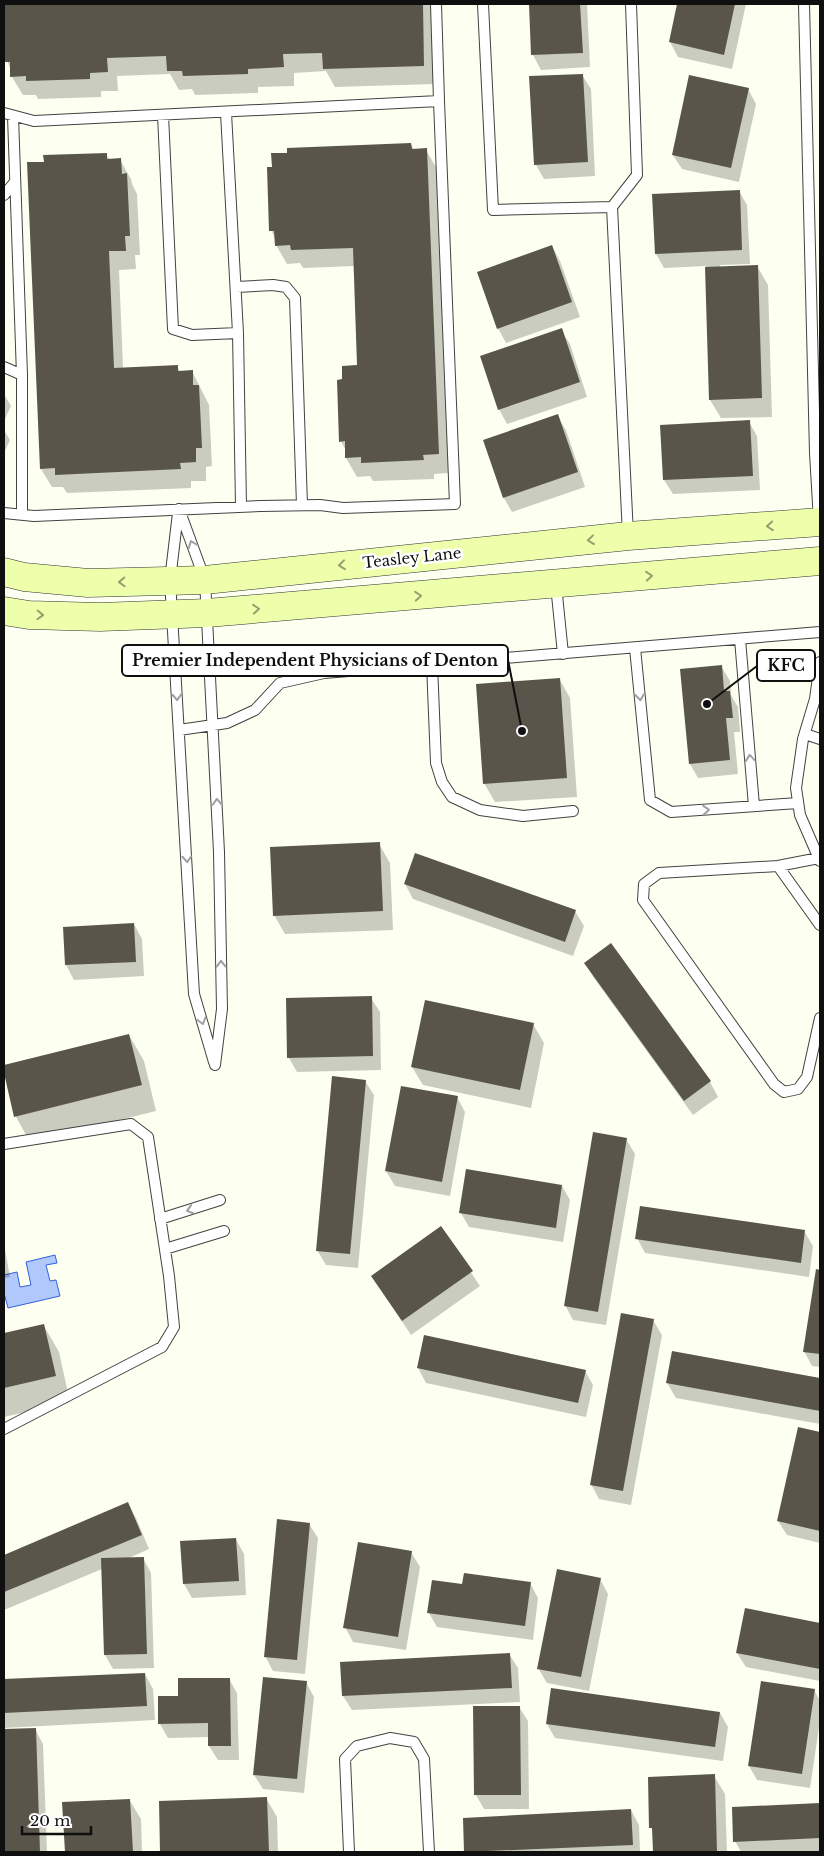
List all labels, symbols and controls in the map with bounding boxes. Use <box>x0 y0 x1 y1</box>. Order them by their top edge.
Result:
one-way arrow <box>766 520 774 531</box>
one-way arrow <box>586 534 594 545</box>
one-way arrow <box>188 540 198 549</box>
street label: Teasley Lane <box>362 543 462 572</box>
one-way arrow <box>338 559 346 570</box>
one-way arrow <box>645 571 653 582</box>
one-way arrow <box>117 576 125 587</box>
one-way arrow <box>414 590 422 601</box>
one-way arrow <box>252 603 260 614</box>
one-way arrow <box>37 610 45 620</box>
callout: Premier Independent Physicians of Denton <box>122 645 508 676</box>
text: Premier Independent Physicians of Denton <box>132 650 498 670</box>
callout: KFC <box>757 650 815 681</box>
text: KFC <box>767 655 805 675</box>
one-way arrow <box>172 693 183 701</box>
one-way arrow <box>634 693 645 701</box>
one-way arrow <box>745 753 756 761</box>
one-way arrow <box>211 798 222 806</box>
one-way arrow <box>702 805 710 816</box>
one-way arrow <box>181 856 192 864</box>
one-way arrow <box>216 960 227 968</box>
one-way arrow <box>196 1016 207 1025</box>
one-way arrow <box>186 1204 194 1214</box>
scale bar <box>22 1804 91 1836</box>
text: 20 m <box>30 1811 70 1830</box>

